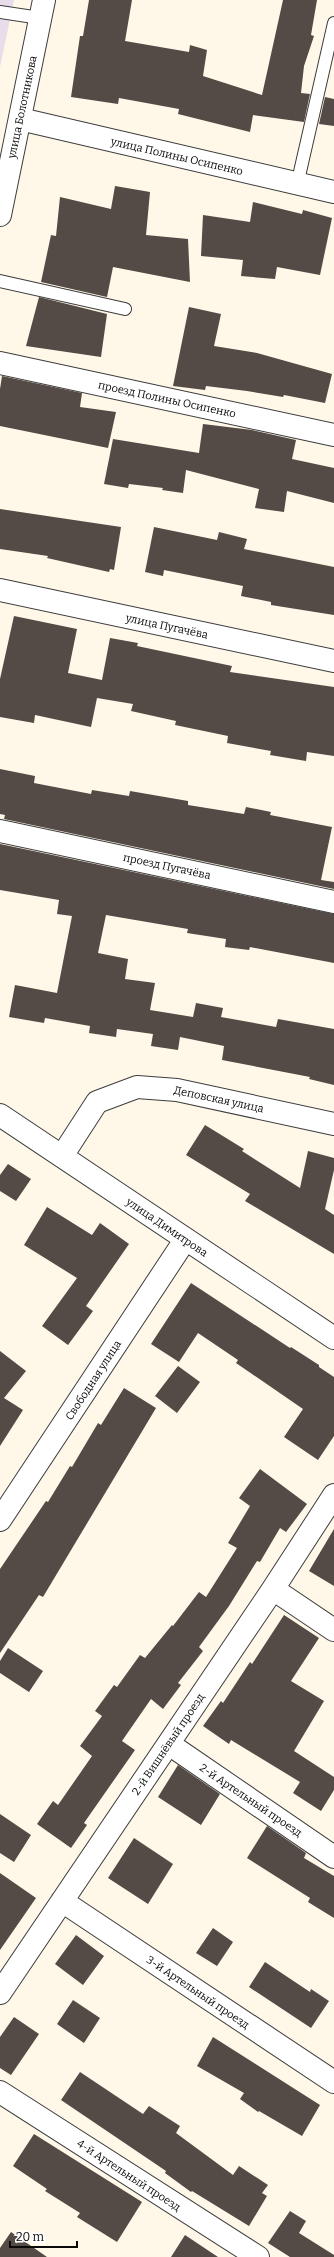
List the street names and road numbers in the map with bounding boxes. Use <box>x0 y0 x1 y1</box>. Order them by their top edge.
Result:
street label: улица Болотникова <box>5 54 40 161</box>
street label: улица Полины Осипенко <box>109 135 244 178</box>
street label: проезд Полины Осипенко <box>97 379 237 420</box>
street label: улица Пугачёва <box>124 611 209 642</box>
street label: проезд Пугачёва <box>122 851 212 882</box>
street label: Деповская улица <box>173 1084 265 1115</box>
street label: улица Димитрова <box>123 1195 210 1260</box>
street label: Свободная улица <box>63 1338 124 1423</box>
street label: 2-й Вишнёвый проезд <box>130 1691 207 1798</box>
street label: 2-й Артельный проезд <box>197 1761 305 1840</box>
street label: 3-й Артельный проезд <box>144 1953 252 2032</box>
street label: 4-й Артельный проезд <box>74 2137 183 2214</box>

